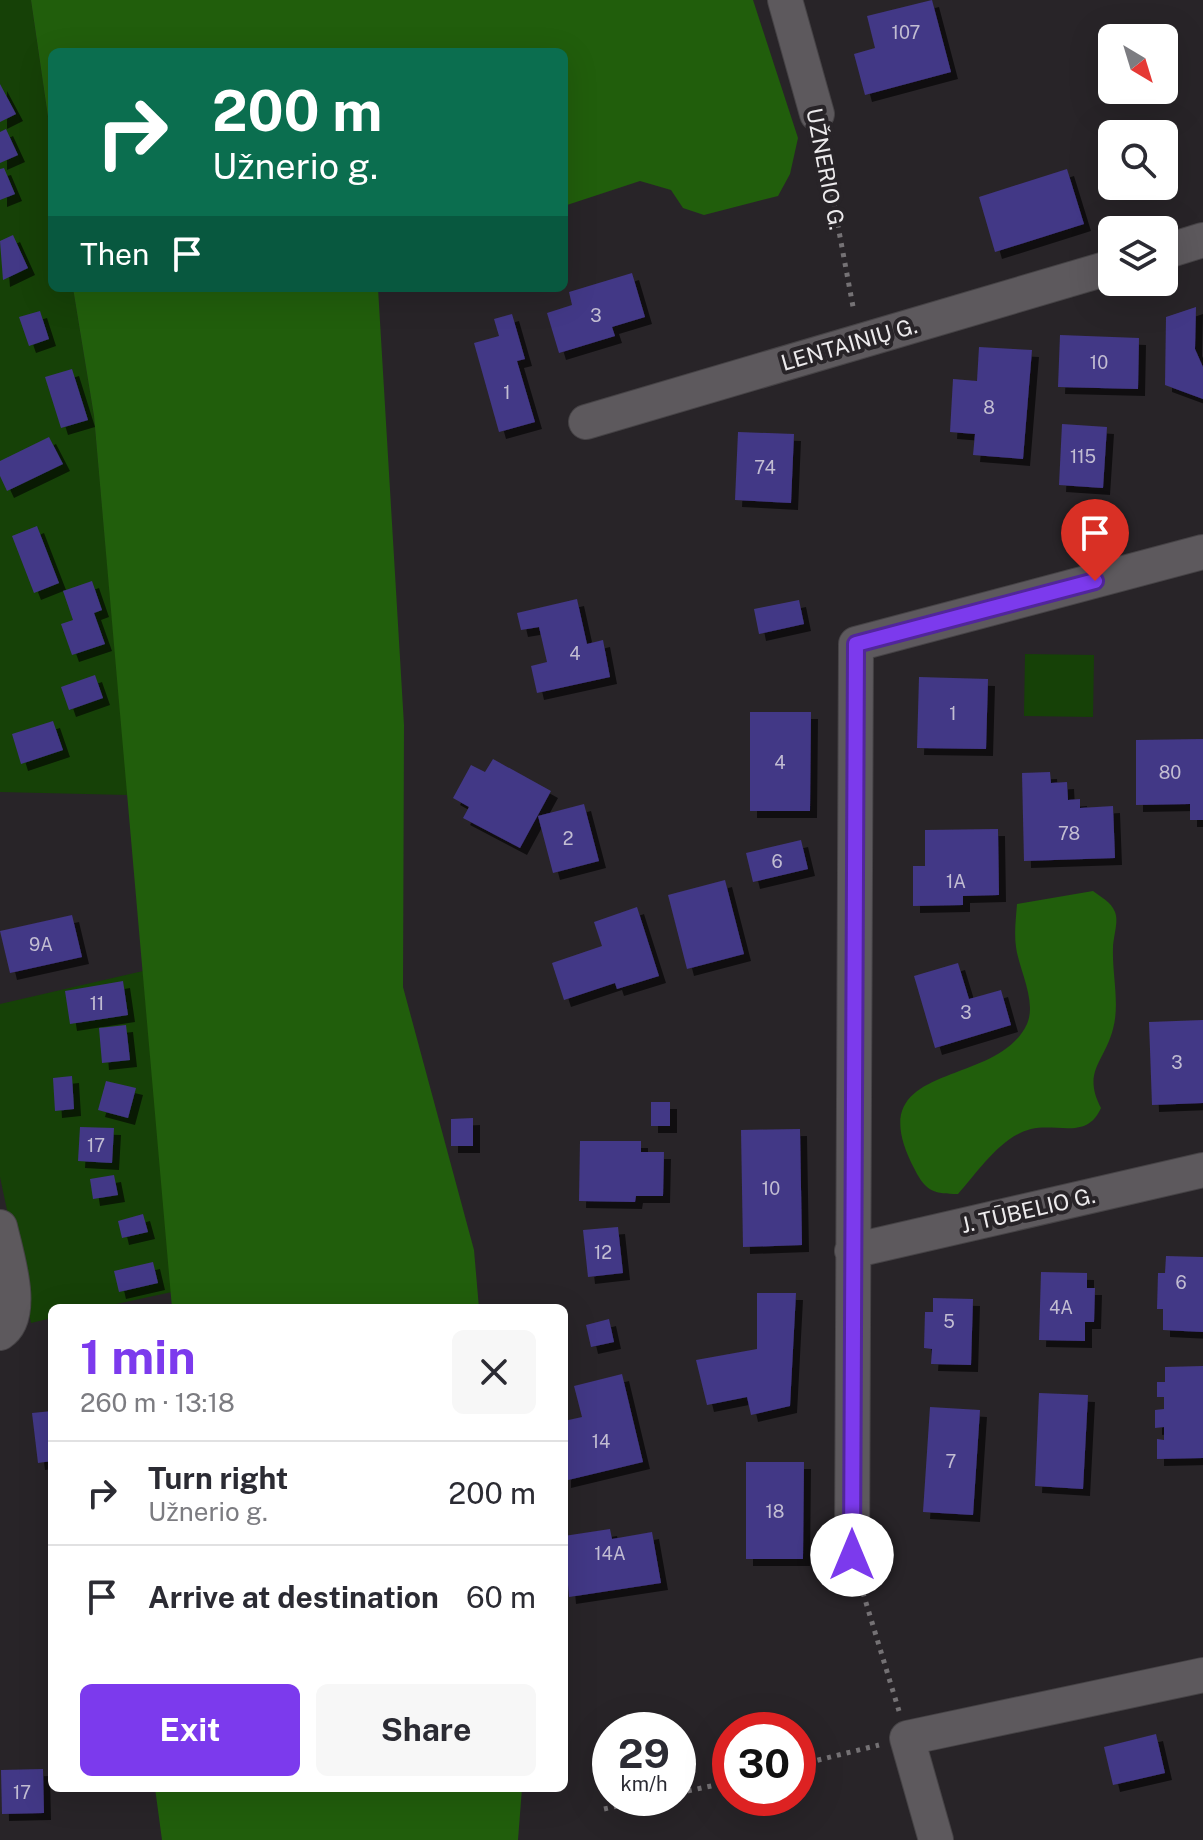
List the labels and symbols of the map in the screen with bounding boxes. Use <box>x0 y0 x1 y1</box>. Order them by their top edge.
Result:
house number: 107 <box>892 22 920 43</box>
north arrow <box>1098 24 1178 104</box>
street label: UŽNERIO G. <box>801 106 851 232</box>
house number: 3 <box>590 305 602 326</box>
street label: LENTAINIŲ G. <box>778 312 920 376</box>
house number: 10 <box>1090 352 1108 373</box>
house number: 1 <box>503 382 511 403</box>
house number: 8 <box>983 397 995 418</box>
house number: 115 <box>1070 446 1096 467</box>
house number: 74 <box>754 457 776 478</box>
pin <box>1061 499 1129 581</box>
house number: 4 <box>569 643 581 664</box>
house number: 1 <box>949 703 957 724</box>
house number: 4 <box>774 752 786 773</box>
house number: 80 <box>1159 762 1181 783</box>
house number: 78 <box>1058 823 1080 844</box>
house number: 2 <box>563 828 573 849</box>
house number: 6 <box>771 851 783 872</box>
house number: 1A <box>946 871 966 892</box>
house number: 9A <box>29 934 53 955</box>
house number: 11 <box>90 993 104 1014</box>
house number: 3 <box>960 1002 972 1023</box>
house number: 3 <box>1171 1052 1183 1073</box>
house number: 17 <box>87 1135 105 1156</box>
house number: 10 <box>762 1178 780 1199</box>
street label: J. TŪBELIO G. <box>958 1182 1098 1238</box>
house number: 12 <box>594 1242 612 1263</box>
house number: 6 <box>1175 1272 1187 1293</box>
house number: 4A <box>1049 1297 1073 1318</box>
house number: 5 <box>943 1311 955 1332</box>
house number: 14 <box>592 1431 610 1452</box>
house number: 7 <box>946 1451 956 1472</box>
house number: 18 <box>766 1501 784 1522</box>
position arrow <box>810 1513 894 1597</box>
house number: 14A <box>594 1543 626 1564</box>
speed limit sign: 30 <box>712 1712 816 1816</box>
house number: 17 <box>13 1782 31 1803</box>

